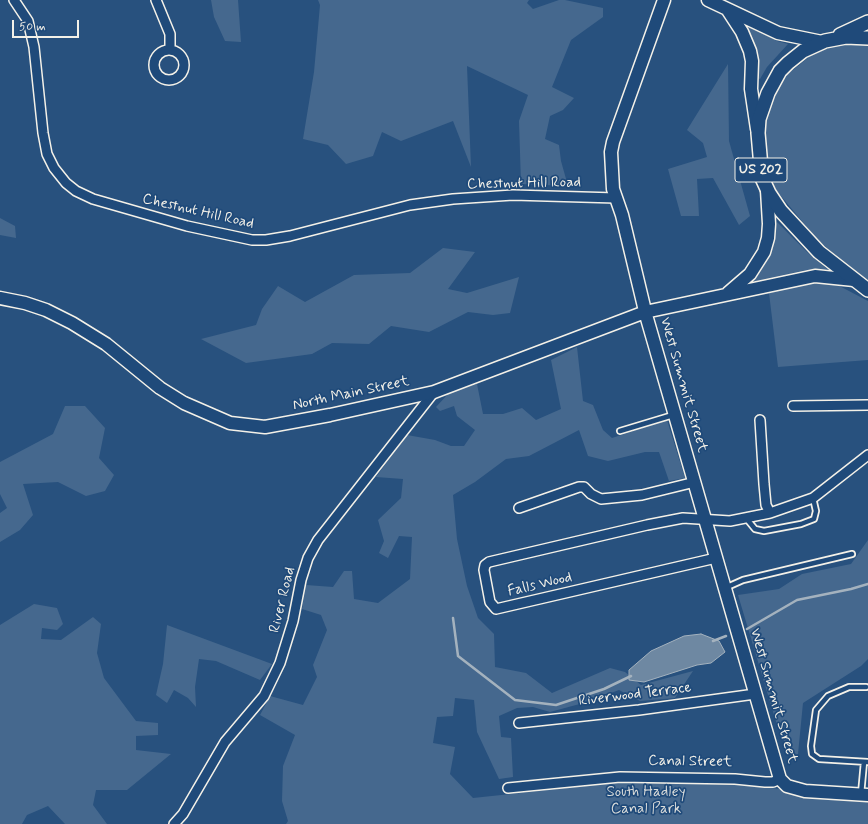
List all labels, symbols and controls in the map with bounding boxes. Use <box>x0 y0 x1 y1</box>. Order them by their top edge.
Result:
scale bar <box>14 12 81 38</box>
text: 50 m <box>19 19 46 35</box>
road number: US 202 <box>735 158 787 182</box>
street label: Chestnut Hill Road <box>467 174 581 194</box>
street label: Chestnut Hill Road <box>140 190 256 234</box>
street label: West Summit Street <box>655 315 711 455</box>
street label: North Main Street <box>291 373 411 415</box>
street label: River Road <box>266 565 300 635</box>
street label: Falls Wood <box>506 569 574 601</box>
street label: West Summit Street <box>745 626 801 766</box>
street label: Riverwood Terrace <box>578 679 692 711</box>
street label: Canal Street <box>648 752 732 772</box>
park label: South Hadley Canal Park <box>607 784 685 819</box>

